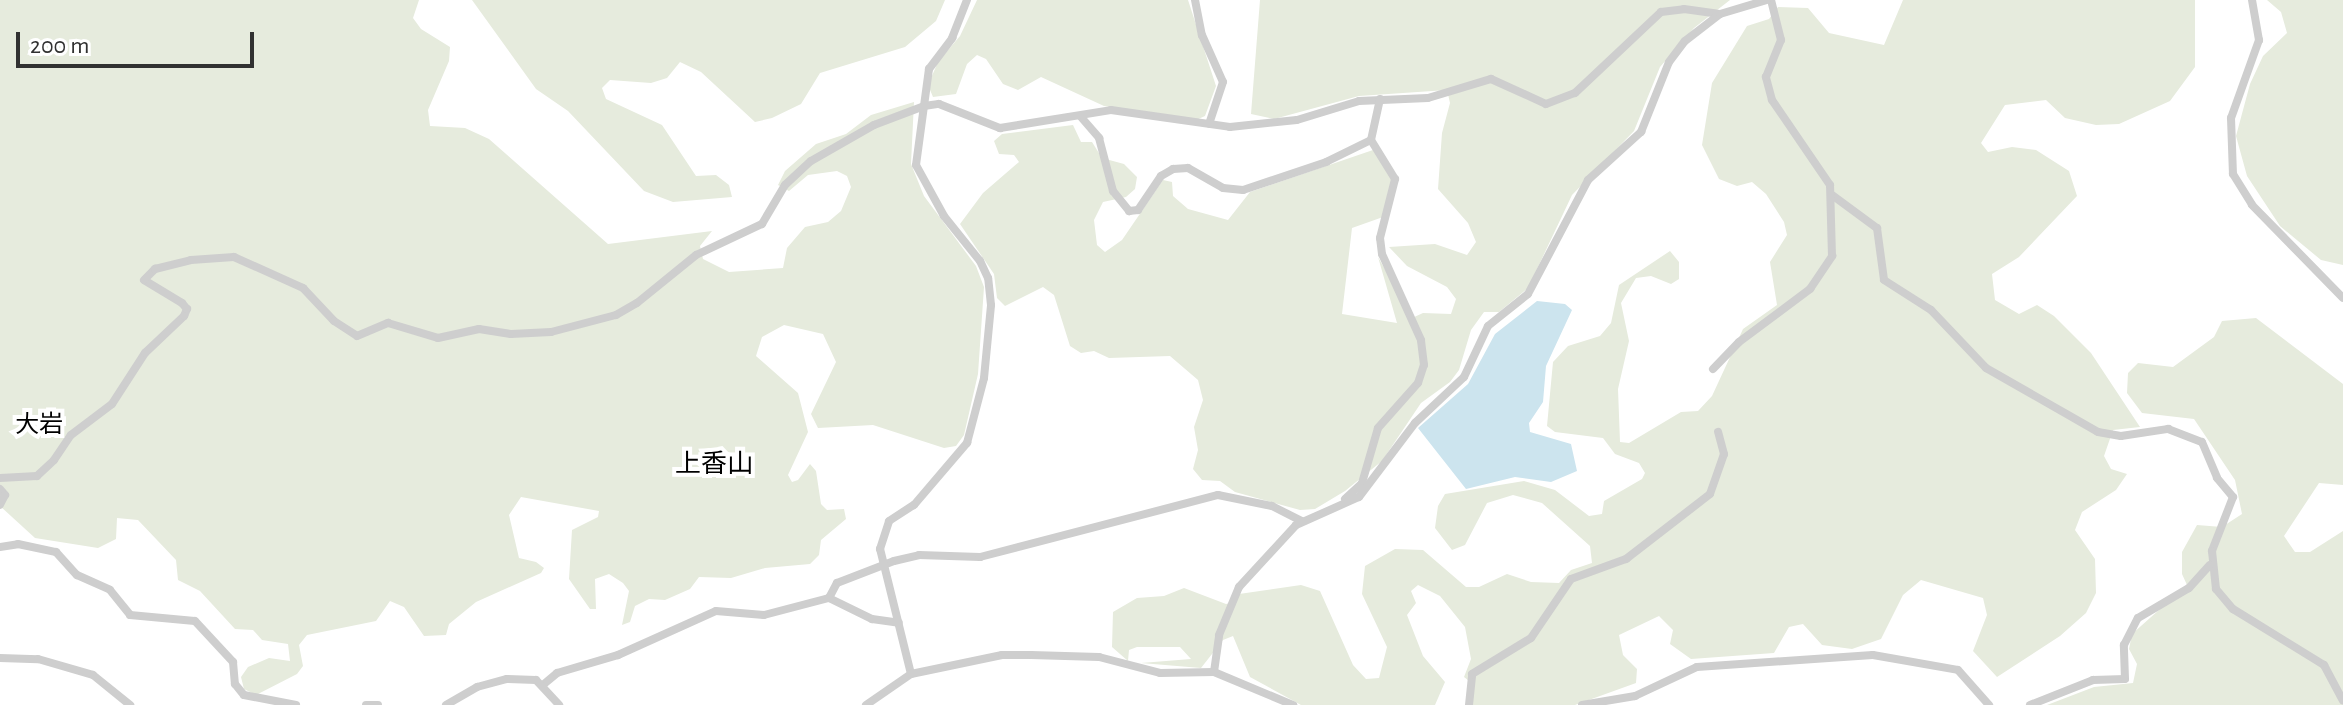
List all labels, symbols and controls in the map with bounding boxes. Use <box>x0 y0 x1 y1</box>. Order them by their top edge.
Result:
scale bar <box>20 16 258 66</box>
text: 200 m <box>30 34 89 58</box>
district label: 大岩 <box>15 412 63 440</box>
district label: 上香山 <box>675 449 753 481</box>

